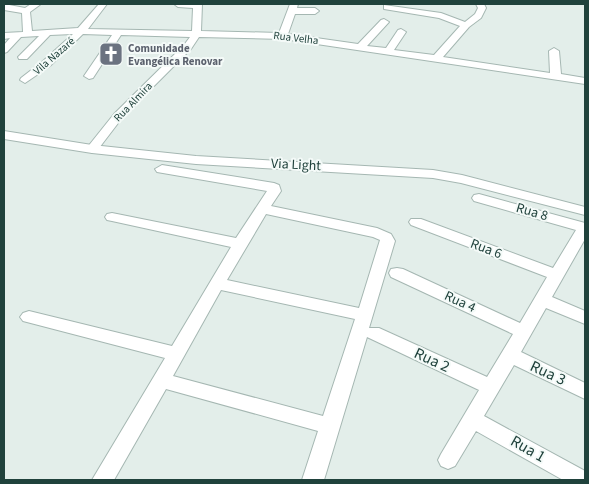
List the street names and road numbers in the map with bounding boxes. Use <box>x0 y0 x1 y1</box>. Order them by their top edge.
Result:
street label: Rua Velha <box>273 28 319 48</box>
street label: Vila Nazaré <box>30 33 78 78</box>
street label: Rua Almira <box>110 79 156 125</box>
street label: Via Light <box>270 154 322 176</box>
street label: Rua 8 <box>514 198 550 226</box>
street label: Rua 6 <box>467 234 505 264</box>
street label: Rua 4 <box>441 286 479 318</box>
street label: Rua 2 <box>411 342 453 378</box>
street label: Rua 3 <box>527 355 569 391</box>
street label: Rua 1 <box>506 430 550 468</box>

